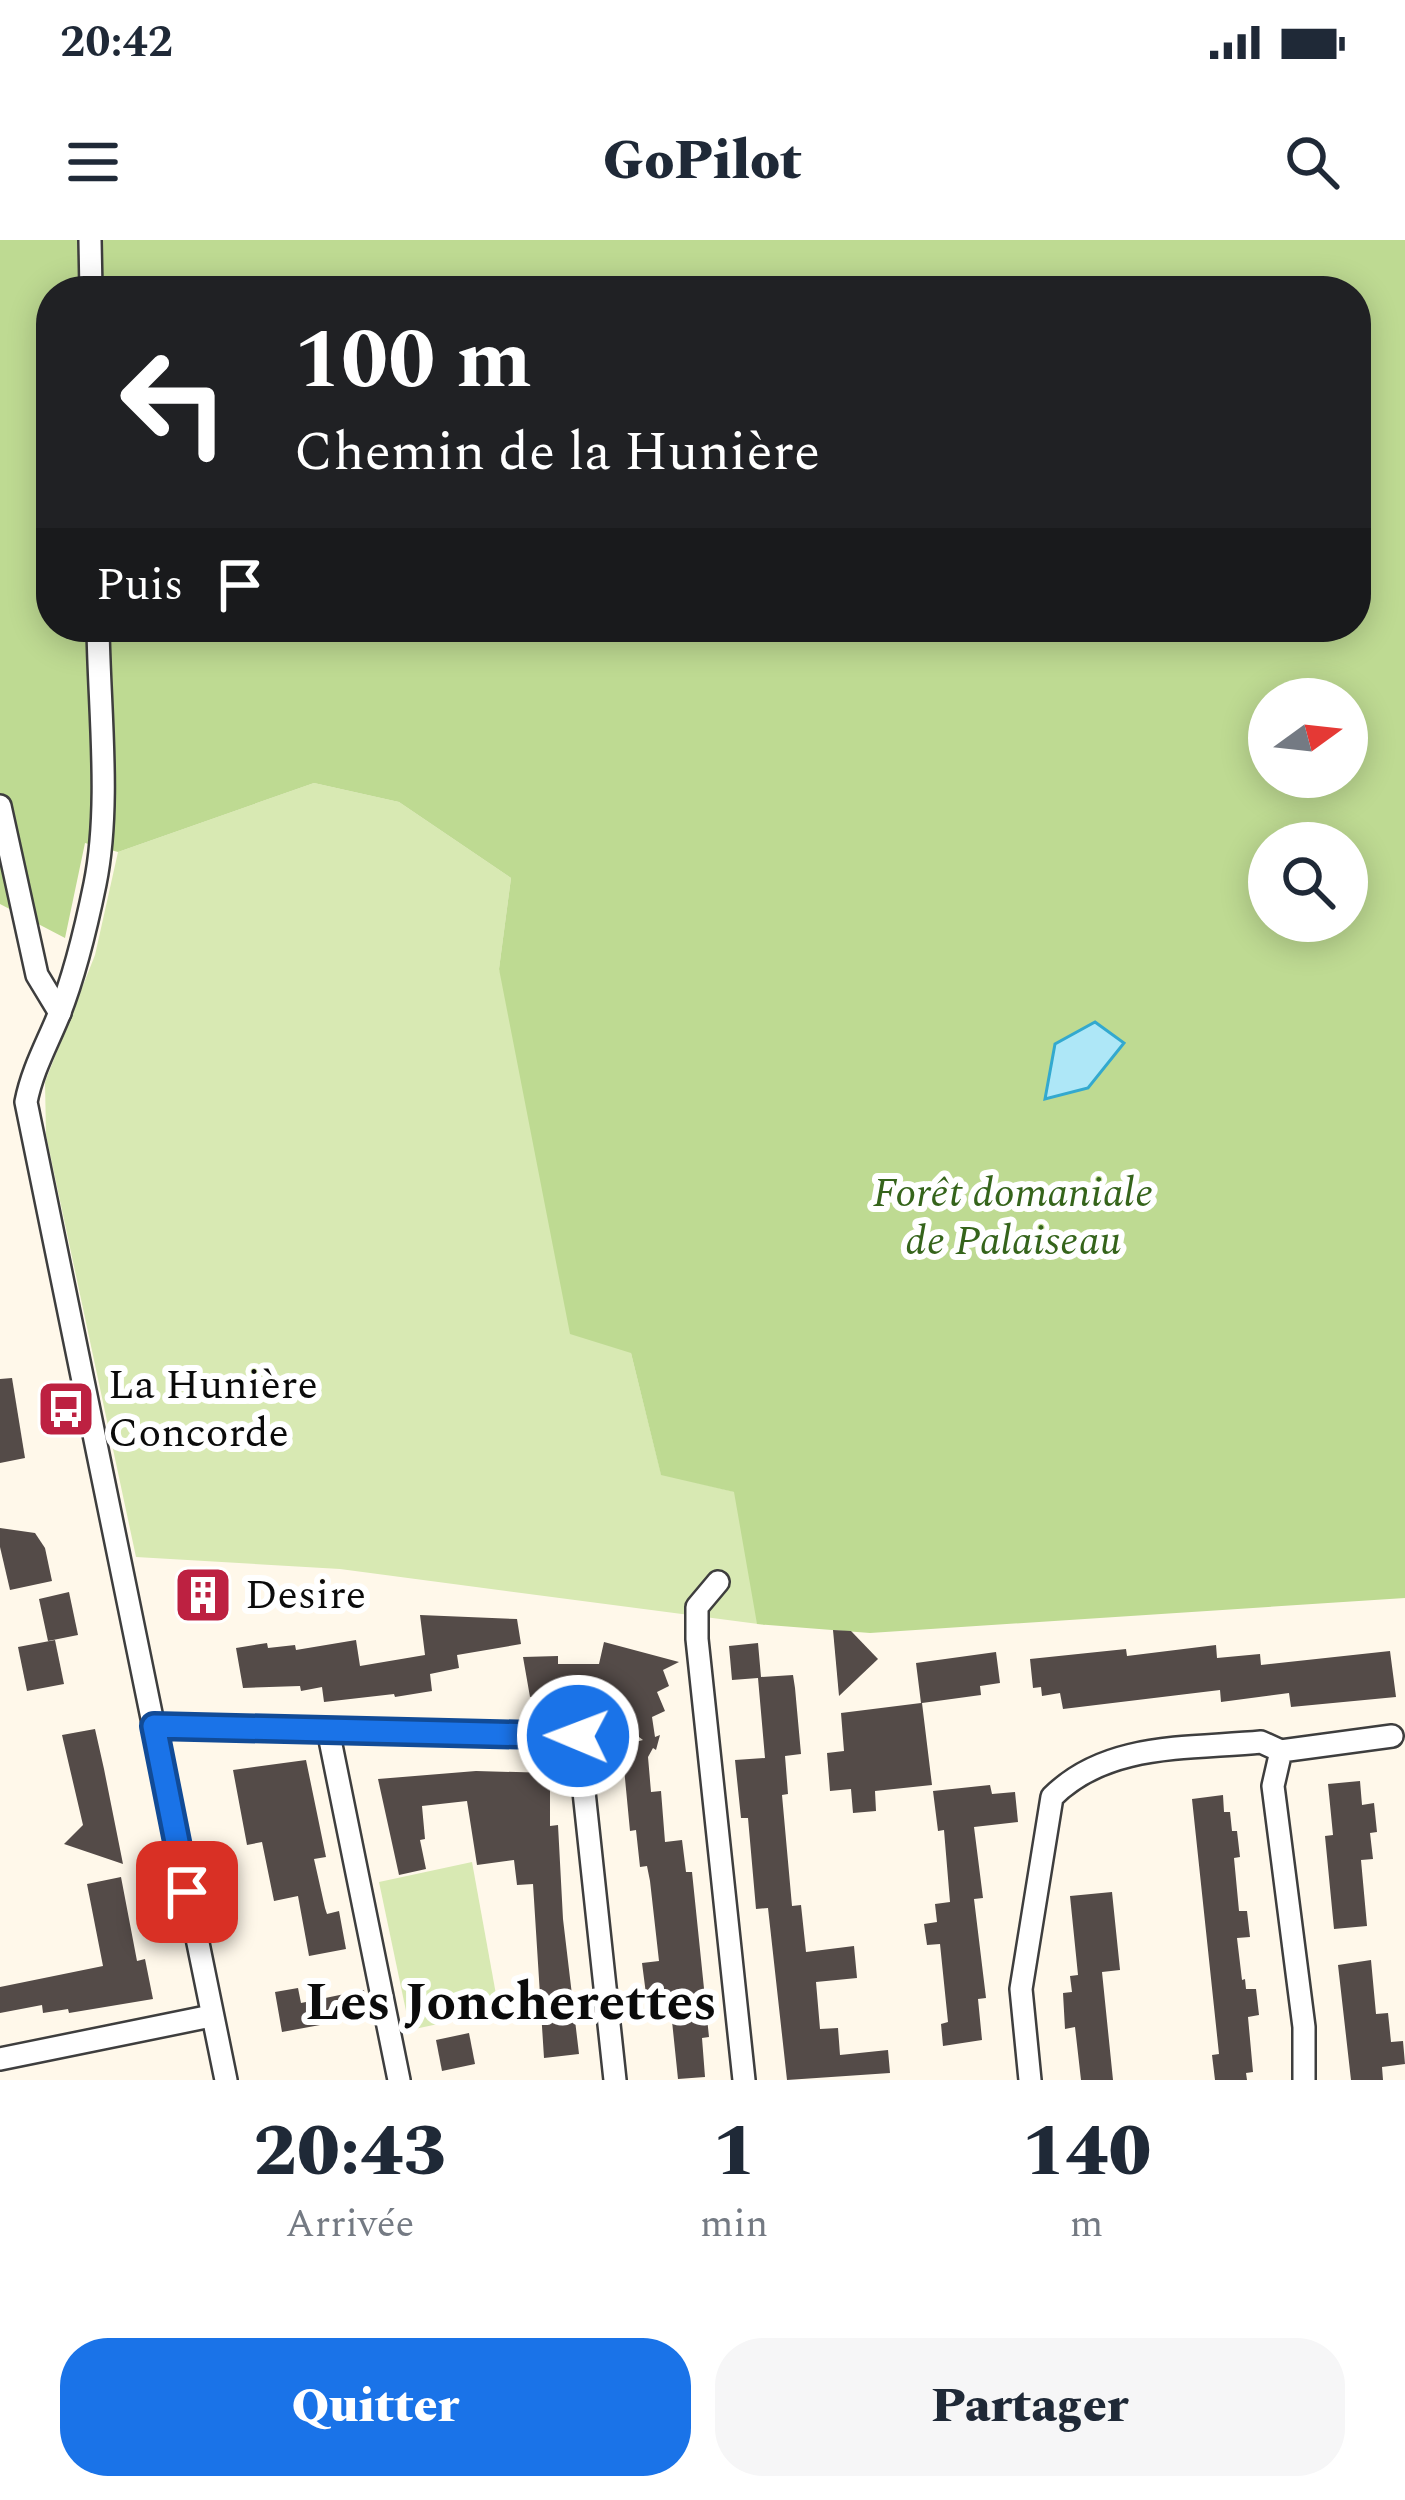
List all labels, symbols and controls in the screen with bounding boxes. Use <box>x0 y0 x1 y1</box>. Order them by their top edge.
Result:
text: 20:42 <box>60 8 173 77</box>
text: GoPilot <box>603 121 802 203</box>
icon: menu <box>60 129 126 195</box>
icon: search <box>1279 129 1345 195</box>
text: 100 m <box>294 297 532 425</box>
icon: left <box>96 324 252 480</box>
text: Chemin de la Hunière <box>294 412 820 494</box>
text: Puis <box>96 551 183 620</box>
icon: arrive <box>207 552 273 618</box>
north arrow <box>1248 678 1368 798</box>
map controls <box>1248 678 1368 942</box>
button: search <box>1248 822 1368 942</box>
park label: Forêt domaniale de Palaiseau <box>873 1162 1153 1273</box>
place label: La Hunière Concorde <box>108 1354 318 1465</box>
bus stop icon: La Hunière Concorde <box>35 1378 97 1440</box>
building icon: Desire <box>172 1564 234 1626</box>
place label: Desire <box>245 1564 366 1627</box>
position arrow <box>515 1673 641 1799</box>
pin <box>136 1841 238 1943</box>
icon: arrive <box>154 1859 220 1925</box>
district label: Les Joncherettes <box>305 1962 717 2044</box>
text: 20:43 <box>254 2098 447 2207</box>
text: 1 <box>713 2098 756 2207</box>
text: 140 <box>1022 2098 1151 2207</box>
text: Arrivée <box>286 2195 414 2254</box>
text: min <box>700 2195 768 2254</box>
text: m <box>1070 2195 1103 2254</box>
button: Quitter <box>60 2338 691 2476</box>
button: Partager <box>715 2338 1345 2476</box>

